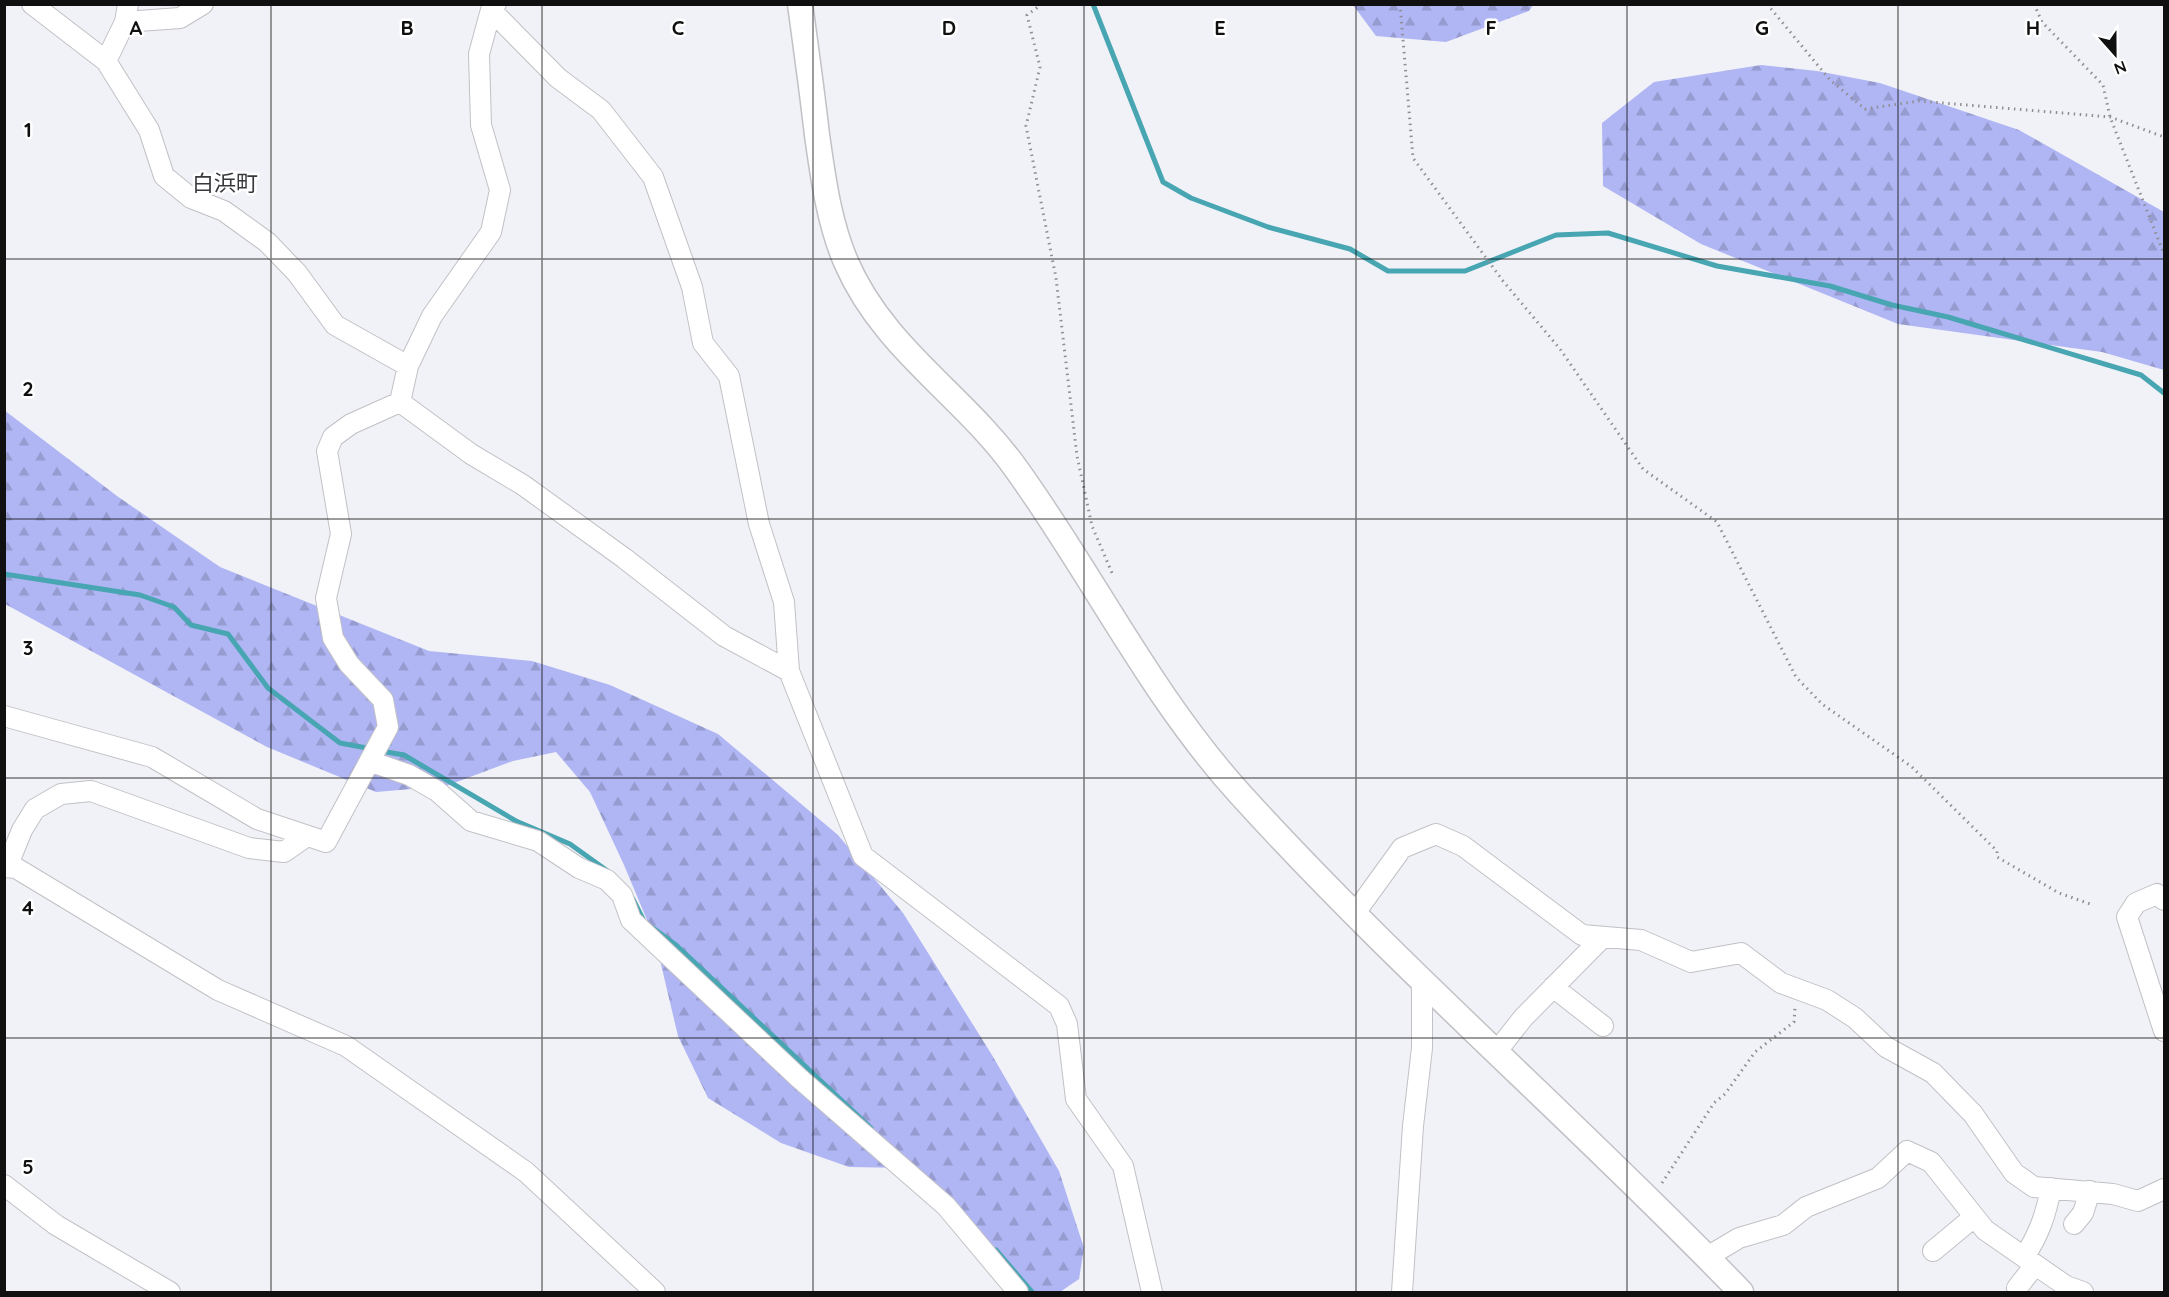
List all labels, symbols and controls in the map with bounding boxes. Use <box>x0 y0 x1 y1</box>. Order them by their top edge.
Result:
text: A <box>130 15 143 40</box>
text: B <box>400 15 414 40</box>
text: C <box>672 15 685 40</box>
text: D <box>942 15 956 40</box>
text: E <box>1214 15 1226 40</box>
text: F <box>1485 15 1497 40</box>
text: G <box>1755 15 1769 40</box>
text: H <box>2026 15 2040 40</box>
north arrow <box>2085 24 2145 84</box>
text: N <box>2111 57 2129 79</box>
text: 1 <box>24 117 32 142</box>
district label: 白浜町 <box>192 169 258 197</box>
text: 2 <box>22 376 34 401</box>
text: 3 <box>23 635 33 660</box>
text: 4 <box>22 895 34 920</box>
text: 5 <box>22 1154 34 1179</box>

